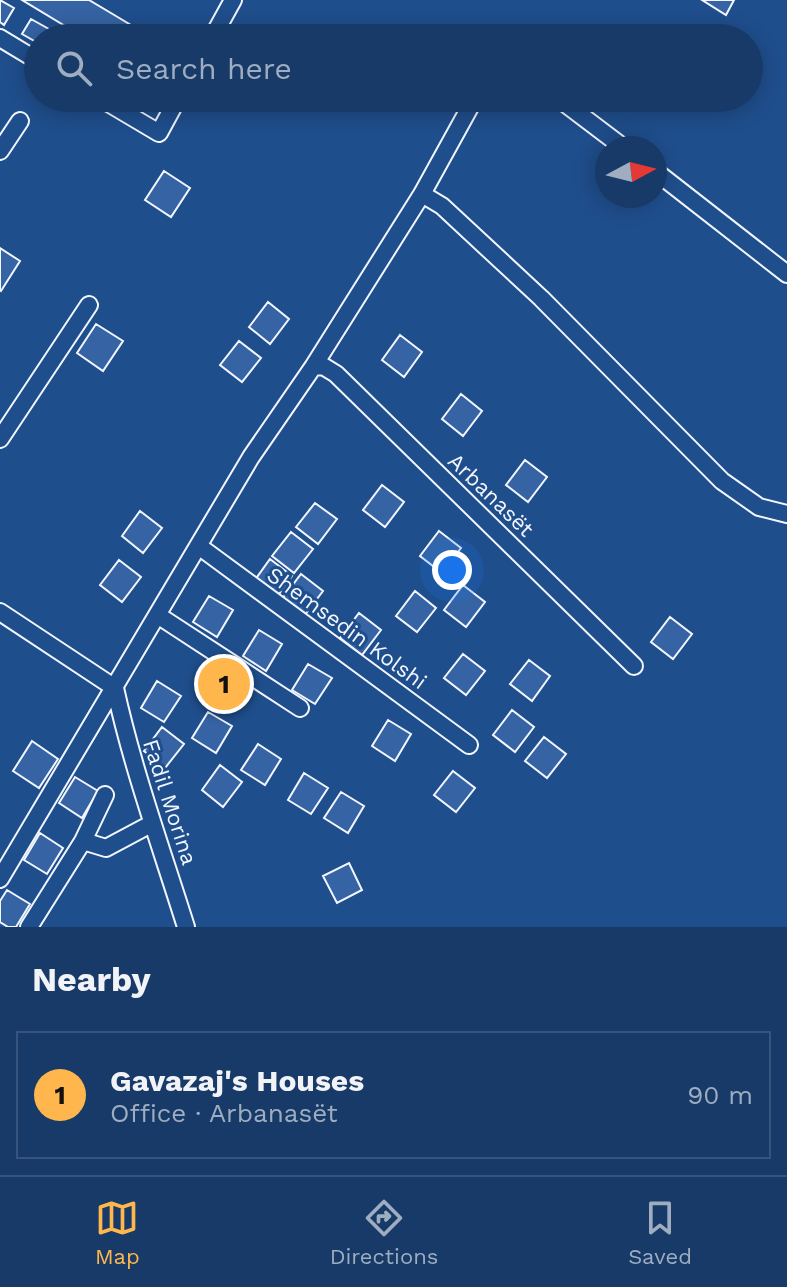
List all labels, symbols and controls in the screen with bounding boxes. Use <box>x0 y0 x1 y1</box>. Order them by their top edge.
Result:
search box <box>24 24 763 112</box>
icon: search <box>52 46 96 90</box>
text: Search here <box>116 51 292 86</box>
north arrow <box>595 136 667 208</box>
street label: Arbanasët <box>443 448 539 542</box>
your location <box>432 550 472 590</box>
street label: Shemsedin Kolshi <box>262 562 432 694</box>
pin: 1 <box>198 654 250 714</box>
street label: Fadil Morina <box>138 736 202 868</box>
text: Nearby <box>32 959 151 999</box>
text: Gavazaj's Houses <box>110 1063 364 1098</box>
text: 1 <box>54 1080 66 1110</box>
text: 90 m <box>687 1080 753 1110</box>
text: Office · Arbanasët <box>110 1098 338 1128</box>
tab: Map <box>95 1196 140 1269</box>
tab: Directions <box>330 1196 438 1269</box>
tab: Saved <box>628 1196 692 1269</box>

